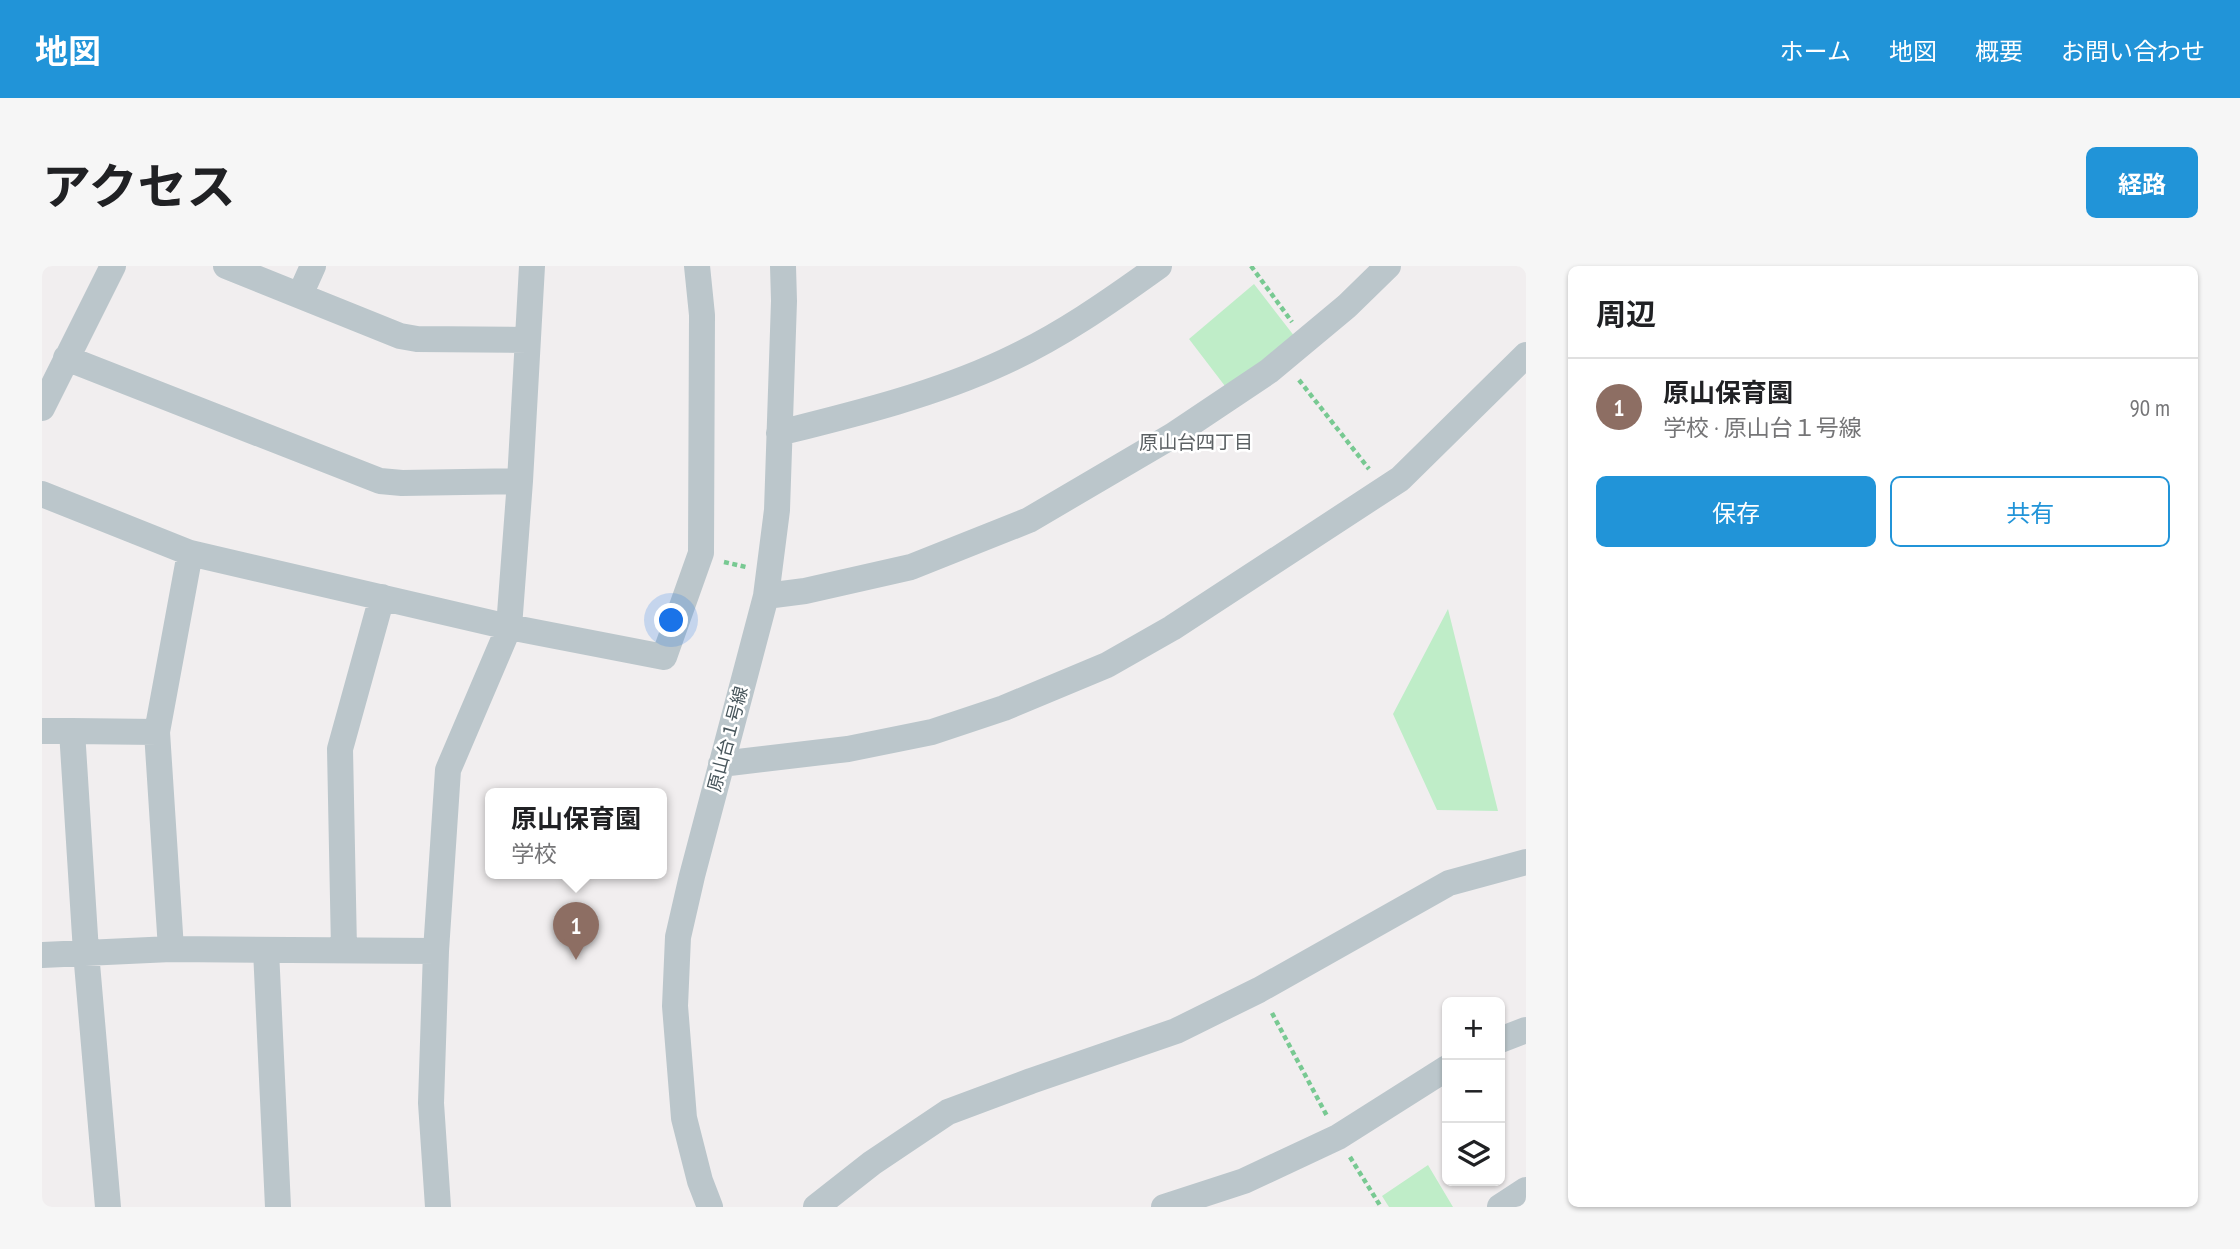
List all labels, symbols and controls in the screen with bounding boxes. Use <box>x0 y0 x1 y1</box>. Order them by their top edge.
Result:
text: 地図 <box>35 29 101 72</box>
text: ホーム <box>1780 36 1851 67</box>
text: 地図 <box>1889 36 1937 67</box>
text: 概要 <box>1975 36 2023 67</box>
text: お問い合わせ <box>2061 36 2205 67</box>
button: 経路 <box>2086 147 2198 218</box>
text: アクセス <box>42 154 236 218</box>
text: 周辺 <box>1596 294 1656 333</box>
text: 原山保育園 <box>1663 376 1793 409</box>
text: 1 <box>1614 393 1625 422</box>
text: 90 m <box>2129 393 2170 422</box>
text: 学校 · 原山台１号線 <box>1663 413 1862 442</box>
district label: 原山台四丁目 <box>1139 430 1253 454</box>
button: 保存 <box>1596 476 1876 547</box>
button: 共有 <box>1890 476 2170 547</box>
your location <box>654 603 688 637</box>
street label: 原山台１号線 <box>702 684 753 794</box>
popup <box>485 788 667 879</box>
text: 原山保育園 <box>511 802 641 835</box>
text: 学校 <box>511 839 557 868</box>
pin: 1 <box>553 902 599 960</box>
map controls <box>1442 997 1505 1186</box>
button: + <box>1442 997 1505 1060</box>
button: − <box>1442 1060 1505 1123</box>
button: layers <box>1442 1123 1505 1186</box>

